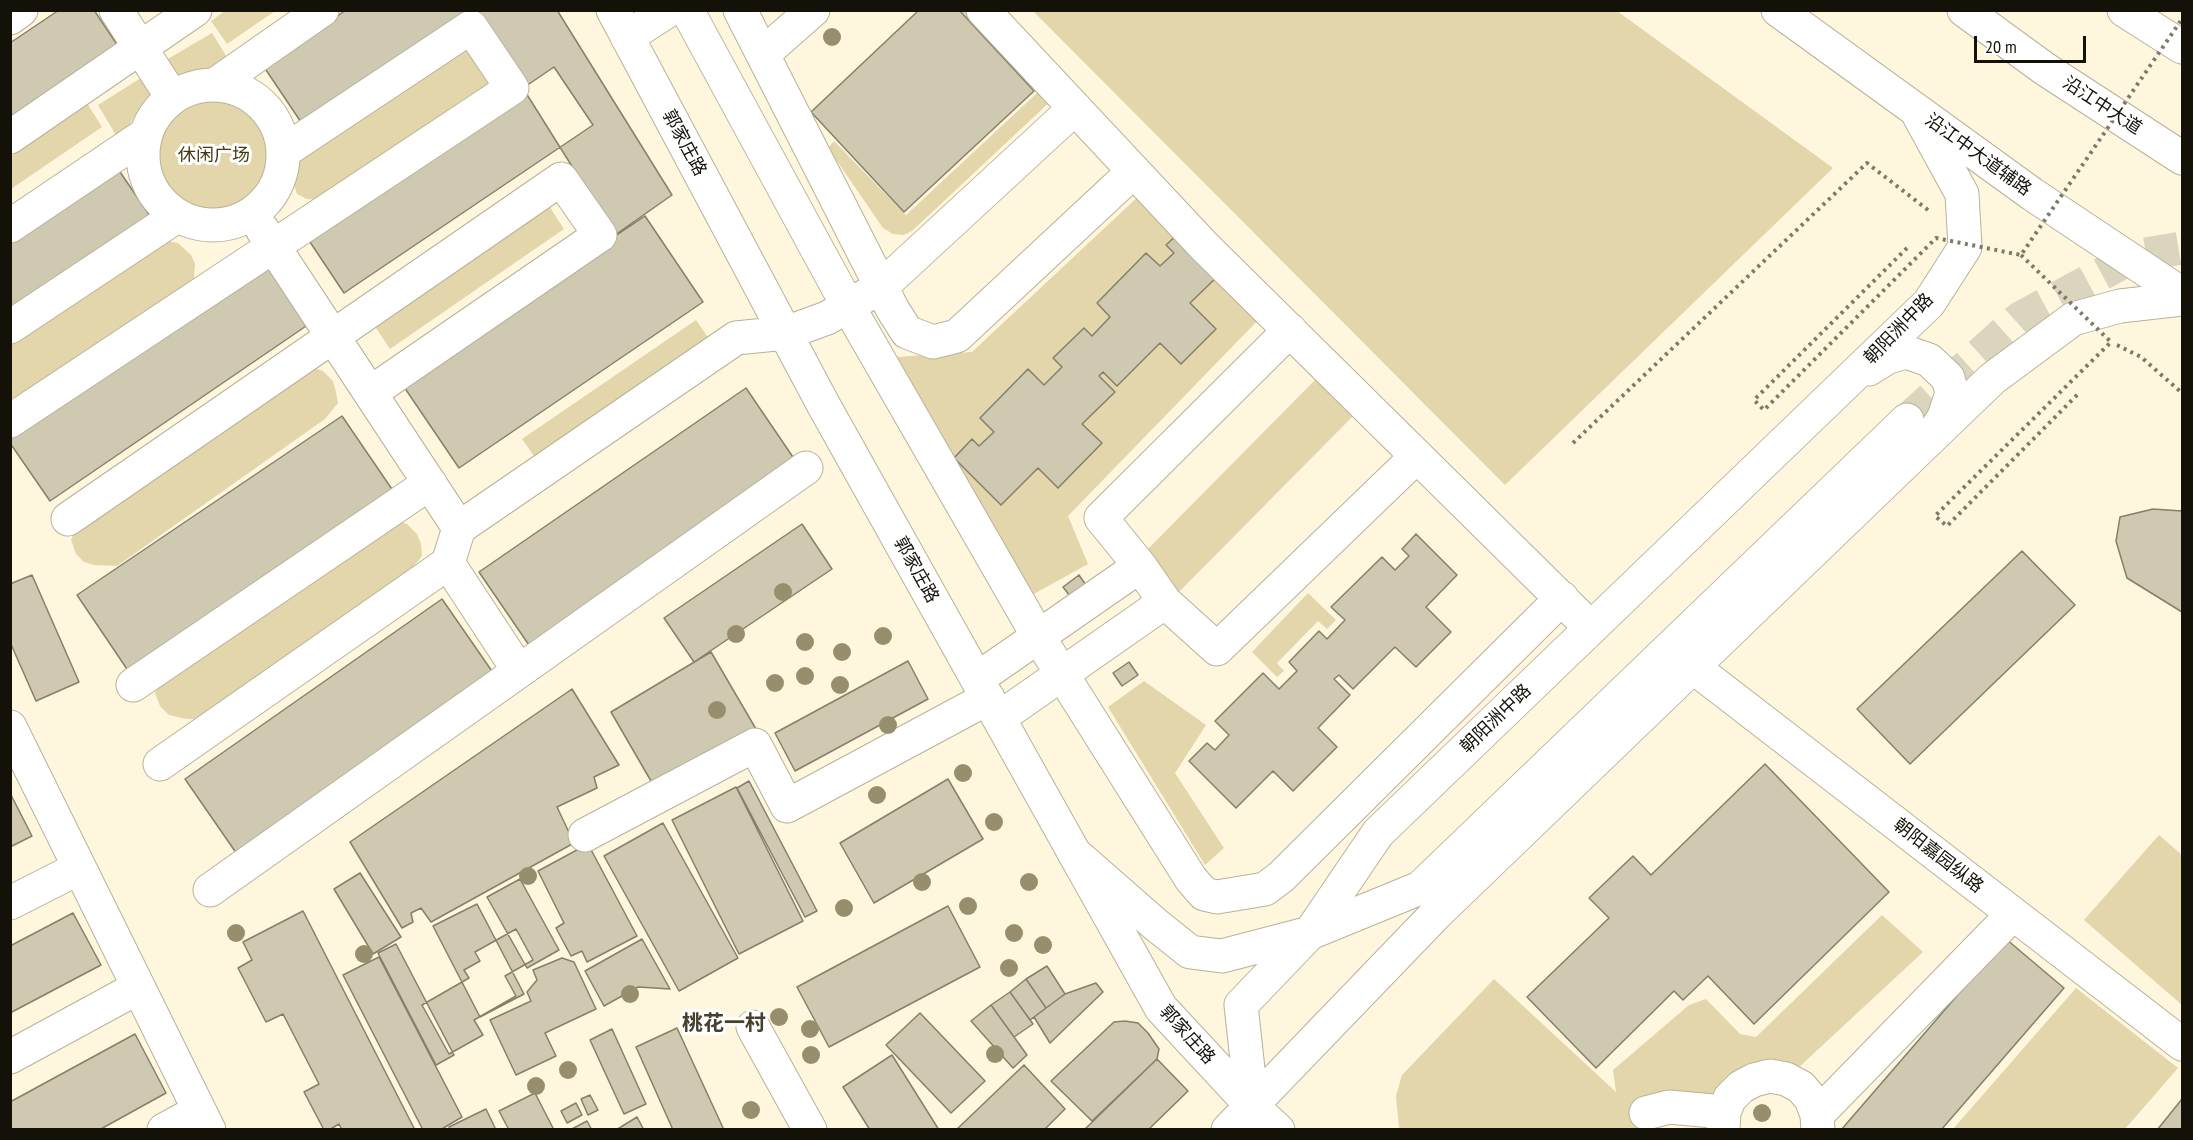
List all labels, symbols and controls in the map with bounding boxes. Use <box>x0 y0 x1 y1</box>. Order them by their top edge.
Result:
scale bar <box>1977 24 2090 62</box>
text: 20 m <box>1985 35 2017 58</box>
street label: 沿江中大道 <box>2058 72 2146 140</box>
street label: 郭家庄路 <box>658 106 710 180</box>
street label: 沿江中大道辅路 <box>1921 109 2035 201</box>
park label: 休闲广场 <box>178 145 250 167</box>
street label: 朝阳洲中路 <box>1860 289 1938 369</box>
street label: 郭家庄路 <box>889 533 943 607</box>
street label: 朝阳洲中路 <box>1456 680 1536 758</box>
street label: 朝阳嘉园纵路 <box>1889 814 1987 898</box>
street label: 郭家庄路 <box>1155 1001 1219 1069</box>
district label: 桃花一村 <box>682 1011 766 1037</box>

